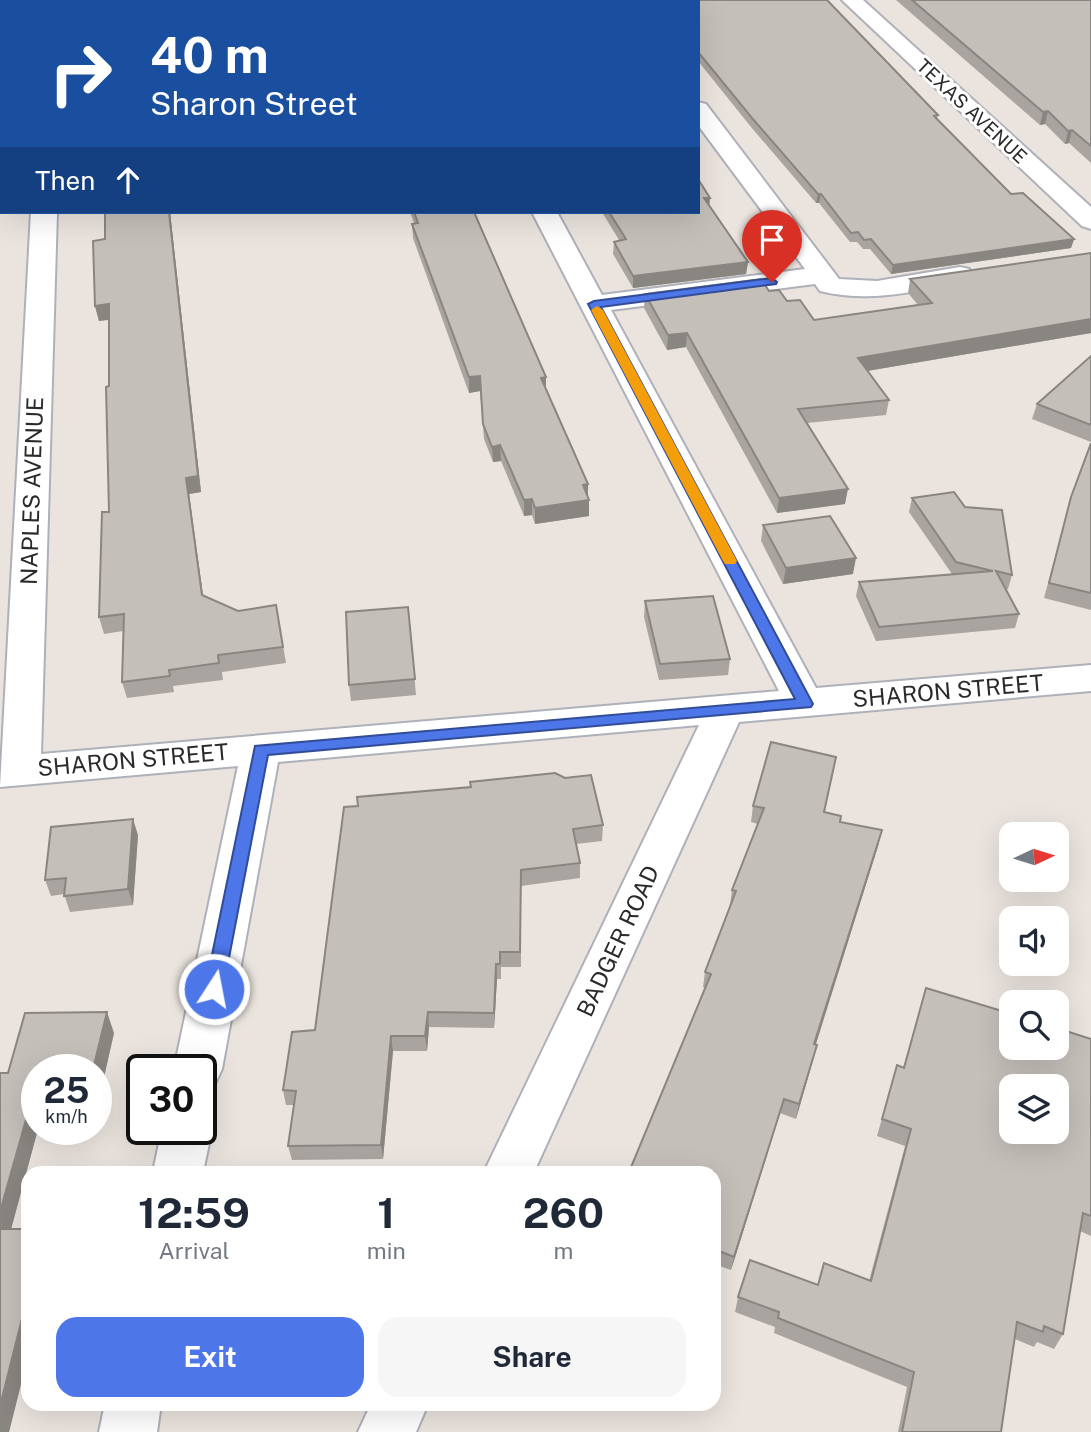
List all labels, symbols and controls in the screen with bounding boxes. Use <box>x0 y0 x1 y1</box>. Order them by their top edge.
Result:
text: 40 m <box>150 26 269 84</box>
icon: right <box>35 28 126 119</box>
street label: TEXAS AVENUE <box>912 54 1032 168</box>
text: Sharon Street <box>150 85 358 122</box>
icon: ahead <box>109 161 147 199</box>
text: Then <box>35 165 95 196</box>
pin <box>742 210 802 282</box>
icon: arrive <box>753 221 791 259</box>
street label: NAPLES AVENUE <box>15 396 48 585</box>
street label: SHARON STREET <box>851 669 1045 712</box>
street label: SHARON STREET <box>36 738 230 781</box>
north arrow <box>999 822 1069 892</box>
map controls <box>999 822 1069 1144</box>
street label: BADGER ROAD <box>571 861 664 1021</box>
button: sound <box>999 906 1069 976</box>
position arrow <box>177 952 251 1026</box>
button: search <box>999 990 1069 1060</box>
speed limit sign: 30 <box>126 1054 217 1145</box>
text: 25 <box>44 1070 89 1111</box>
button: layers <box>999 1074 1069 1144</box>
text: km/h <box>45 1106 88 1127</box>
text: 12:59 <box>138 1188 250 1237</box>
text: 1 <box>377 1188 395 1237</box>
text: 260 <box>523 1188 604 1237</box>
text: Arrival <box>158 1237 229 1264</box>
text: min <box>367 1237 406 1264</box>
text: m <box>553 1237 573 1264</box>
button: Exit <box>56 1317 364 1397</box>
button: Share <box>378 1317 686 1397</box>

